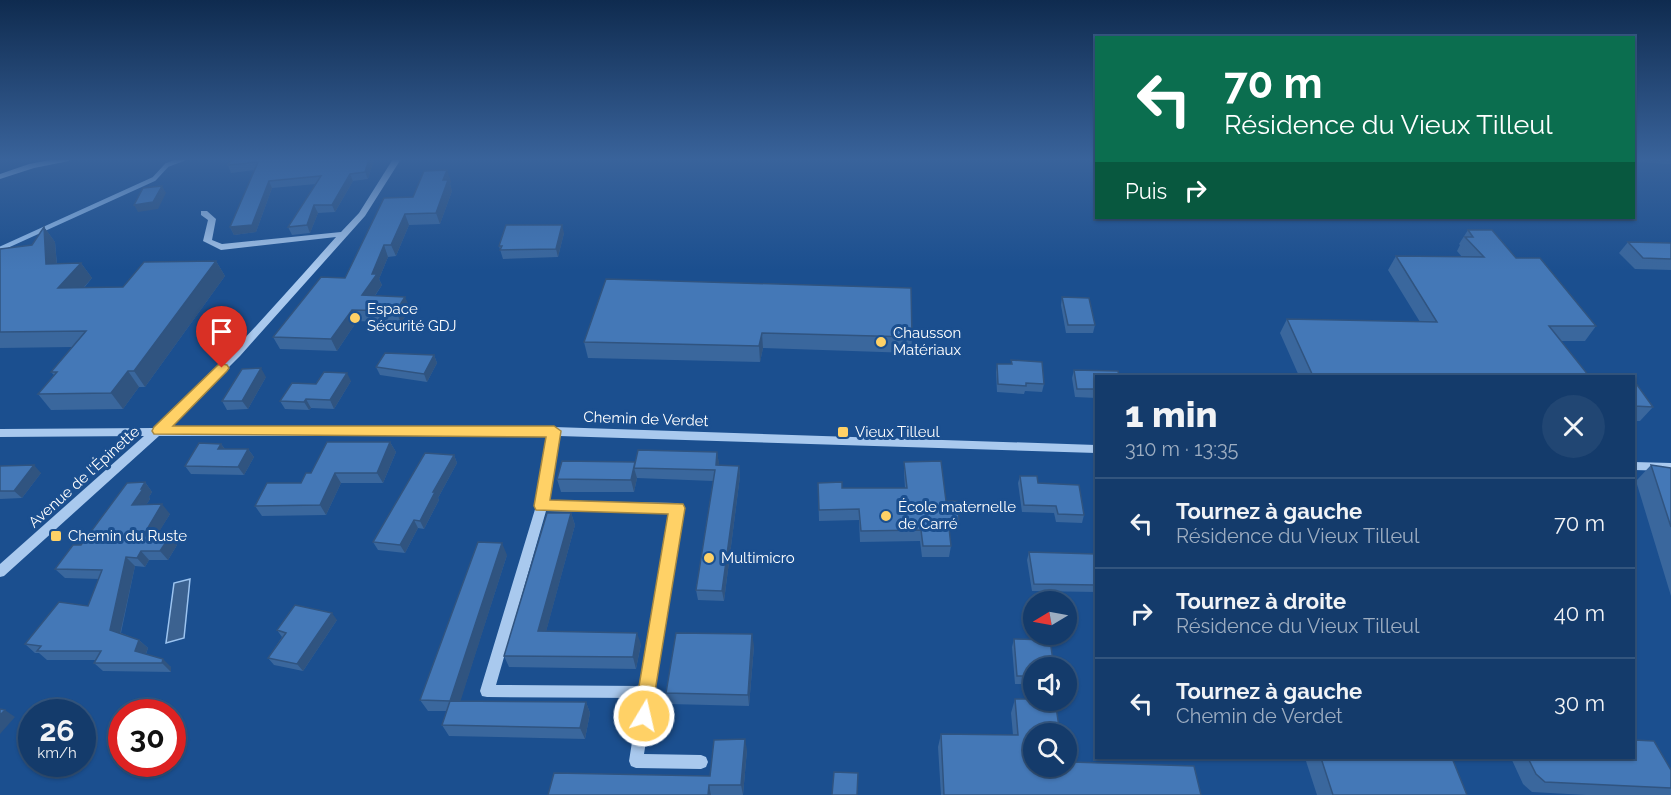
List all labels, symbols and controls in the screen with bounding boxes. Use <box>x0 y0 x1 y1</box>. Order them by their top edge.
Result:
text: 70 m <box>1224 59 1323 108</box>
icon: left <box>1125 60 1203 138</box>
text: Résidence du Vieux Tilleul <box>1224 109 1553 140</box>
icon: right <box>1179 174 1212 207</box>
text: Puis <box>1125 178 1167 204</box>
place label: Espace Sécurité GDJ <box>367 300 456 335</box>
pin <box>196 306 247 368</box>
marker: Espace Sécurité GDJ <box>348 311 362 325</box>
icon: arrive <box>205 315 238 348</box>
place label: Chausson Matériaux <box>893 324 962 359</box>
marker: Chausson Matériaux <box>874 335 888 349</box>
text: 1 min <box>1125 393 1217 435</box>
button: close <box>1542 395 1605 458</box>
street label: Chemin de Verdet <box>583 408 709 430</box>
street label: Avenue de l'Épinette <box>25 422 143 532</box>
place label: Vieux Tilleul <box>855 423 940 441</box>
marker: Vieux Tilleul <box>836 425 850 439</box>
text: 310 m · 13:35 <box>1125 437 1239 461</box>
place label: École maternelle de Carré <box>898 498 1016 533</box>
text: Tournez à gauche <box>1176 498 1362 524</box>
icon: left <box>1125 507 1158 540</box>
marker: École maternelle de Carré <box>879 509 893 523</box>
text: 70 m <box>1554 510 1605 536</box>
text: Résidence du Vieux Tilleul <box>1176 524 1419 548</box>
place label: Chemin du Ruste <box>68 527 187 545</box>
marker: Chemin du Ruste <box>49 529 63 543</box>
place label: Multimicro <box>721 549 795 567</box>
marker: Multimicro <box>702 551 716 565</box>
text: Tournez à droite <box>1176 588 1346 614</box>
north arrow <box>1023 591 1077 645</box>
map controls <box>1023 591 1077 777</box>
icon: right <box>1125 597 1158 630</box>
text: 40 m <box>1554 600 1605 626</box>
text: Résidence du Vieux Tilleul <box>1176 614 1419 638</box>
button: sound <box>1023 657 1077 711</box>
text: Tournez à gauche <box>1176 678 1362 704</box>
position arrow <box>612 684 676 748</box>
icon: left <box>1125 687 1158 720</box>
text: 30 m <box>1554 690 1605 716</box>
speed limit sign: 30 <box>108 699 186 777</box>
text: Chemin de Verdet <box>1176 704 1343 728</box>
text: 26 <box>39 713 75 748</box>
button: search <box>1023 723 1077 777</box>
text: km/h <box>37 744 77 762</box>

